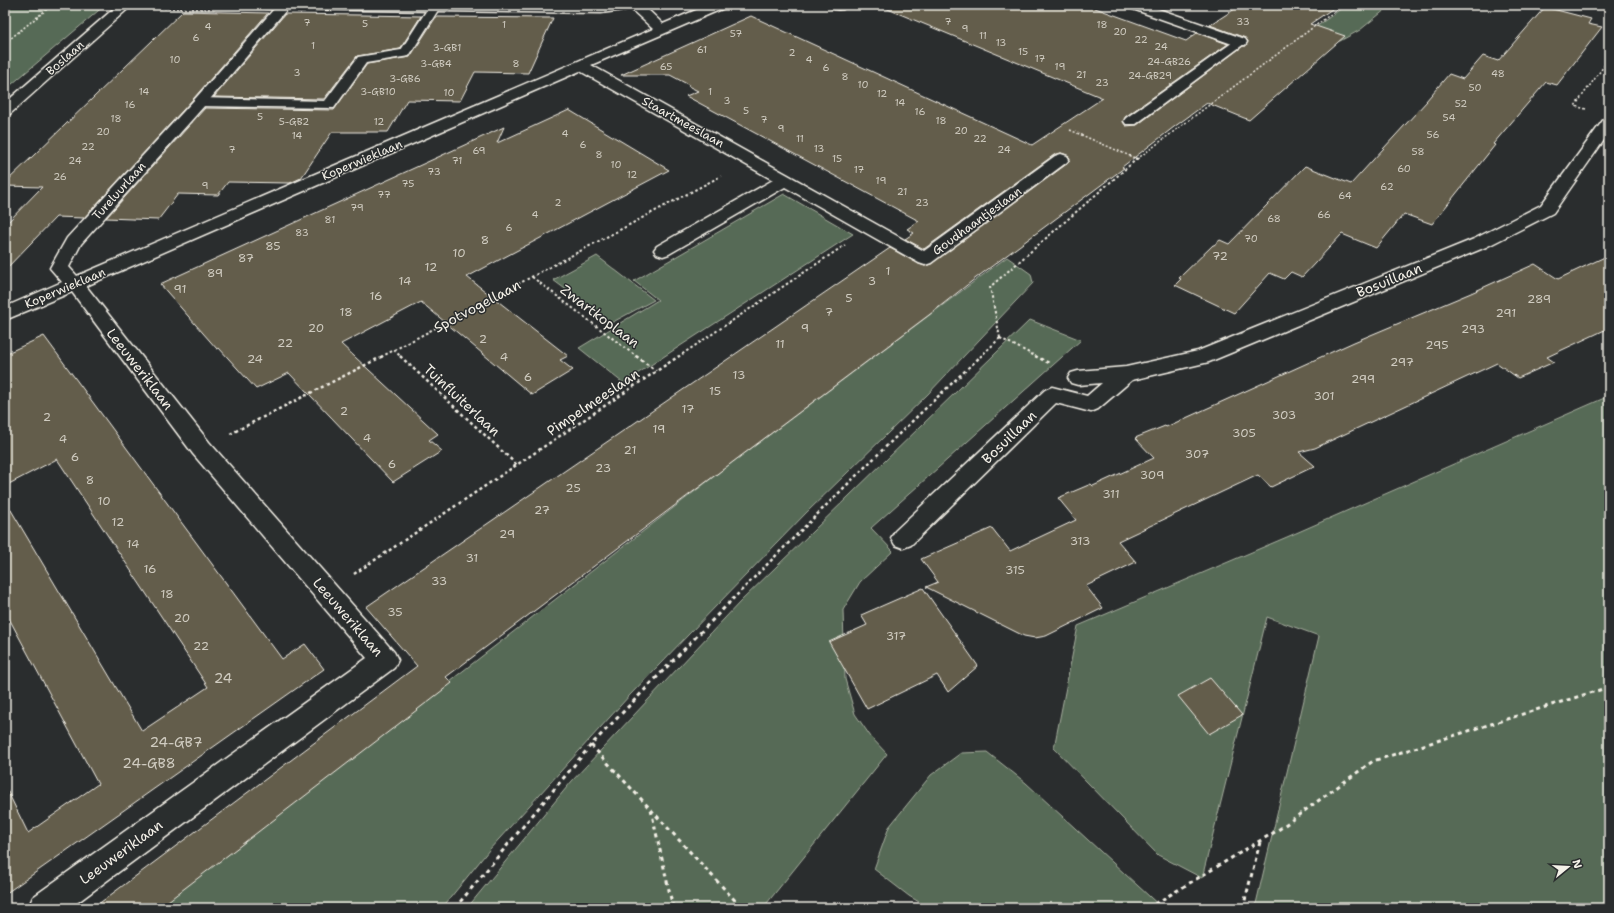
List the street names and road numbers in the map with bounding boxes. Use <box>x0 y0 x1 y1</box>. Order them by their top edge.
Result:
street label: Boslaan <box>43 37 87 79</box>
street label: Staartmeeslaan <box>639 93 727 151</box>
street label: Koperwieklaan <box>319 136 405 184</box>
street label: Tureluurlaan <box>89 159 149 223</box>
street label: Goudhaantjeslaan <box>929 183 1025 259</box>
street label: Bosuillaan <box>1354 259 1425 301</box>
street label: Koperwieklaan <box>22 264 108 312</box>
street label: Spotvogellaan <box>430 275 524 337</box>
street label: Zwartkoplaan <box>557 280 643 352</box>
street label: Leeuweriklaan <box>103 325 178 414</box>
street label: Tuinfluiterlaan <box>420 360 504 440</box>
street label: Pimpelmeeslaan <box>543 364 643 440</box>
street label: Bosuillaan <box>978 406 1040 468</box>
street label: Leeuweriklaan <box>309 574 387 660</box>
street label: Leeuweriklaan <box>76 816 166 888</box>

